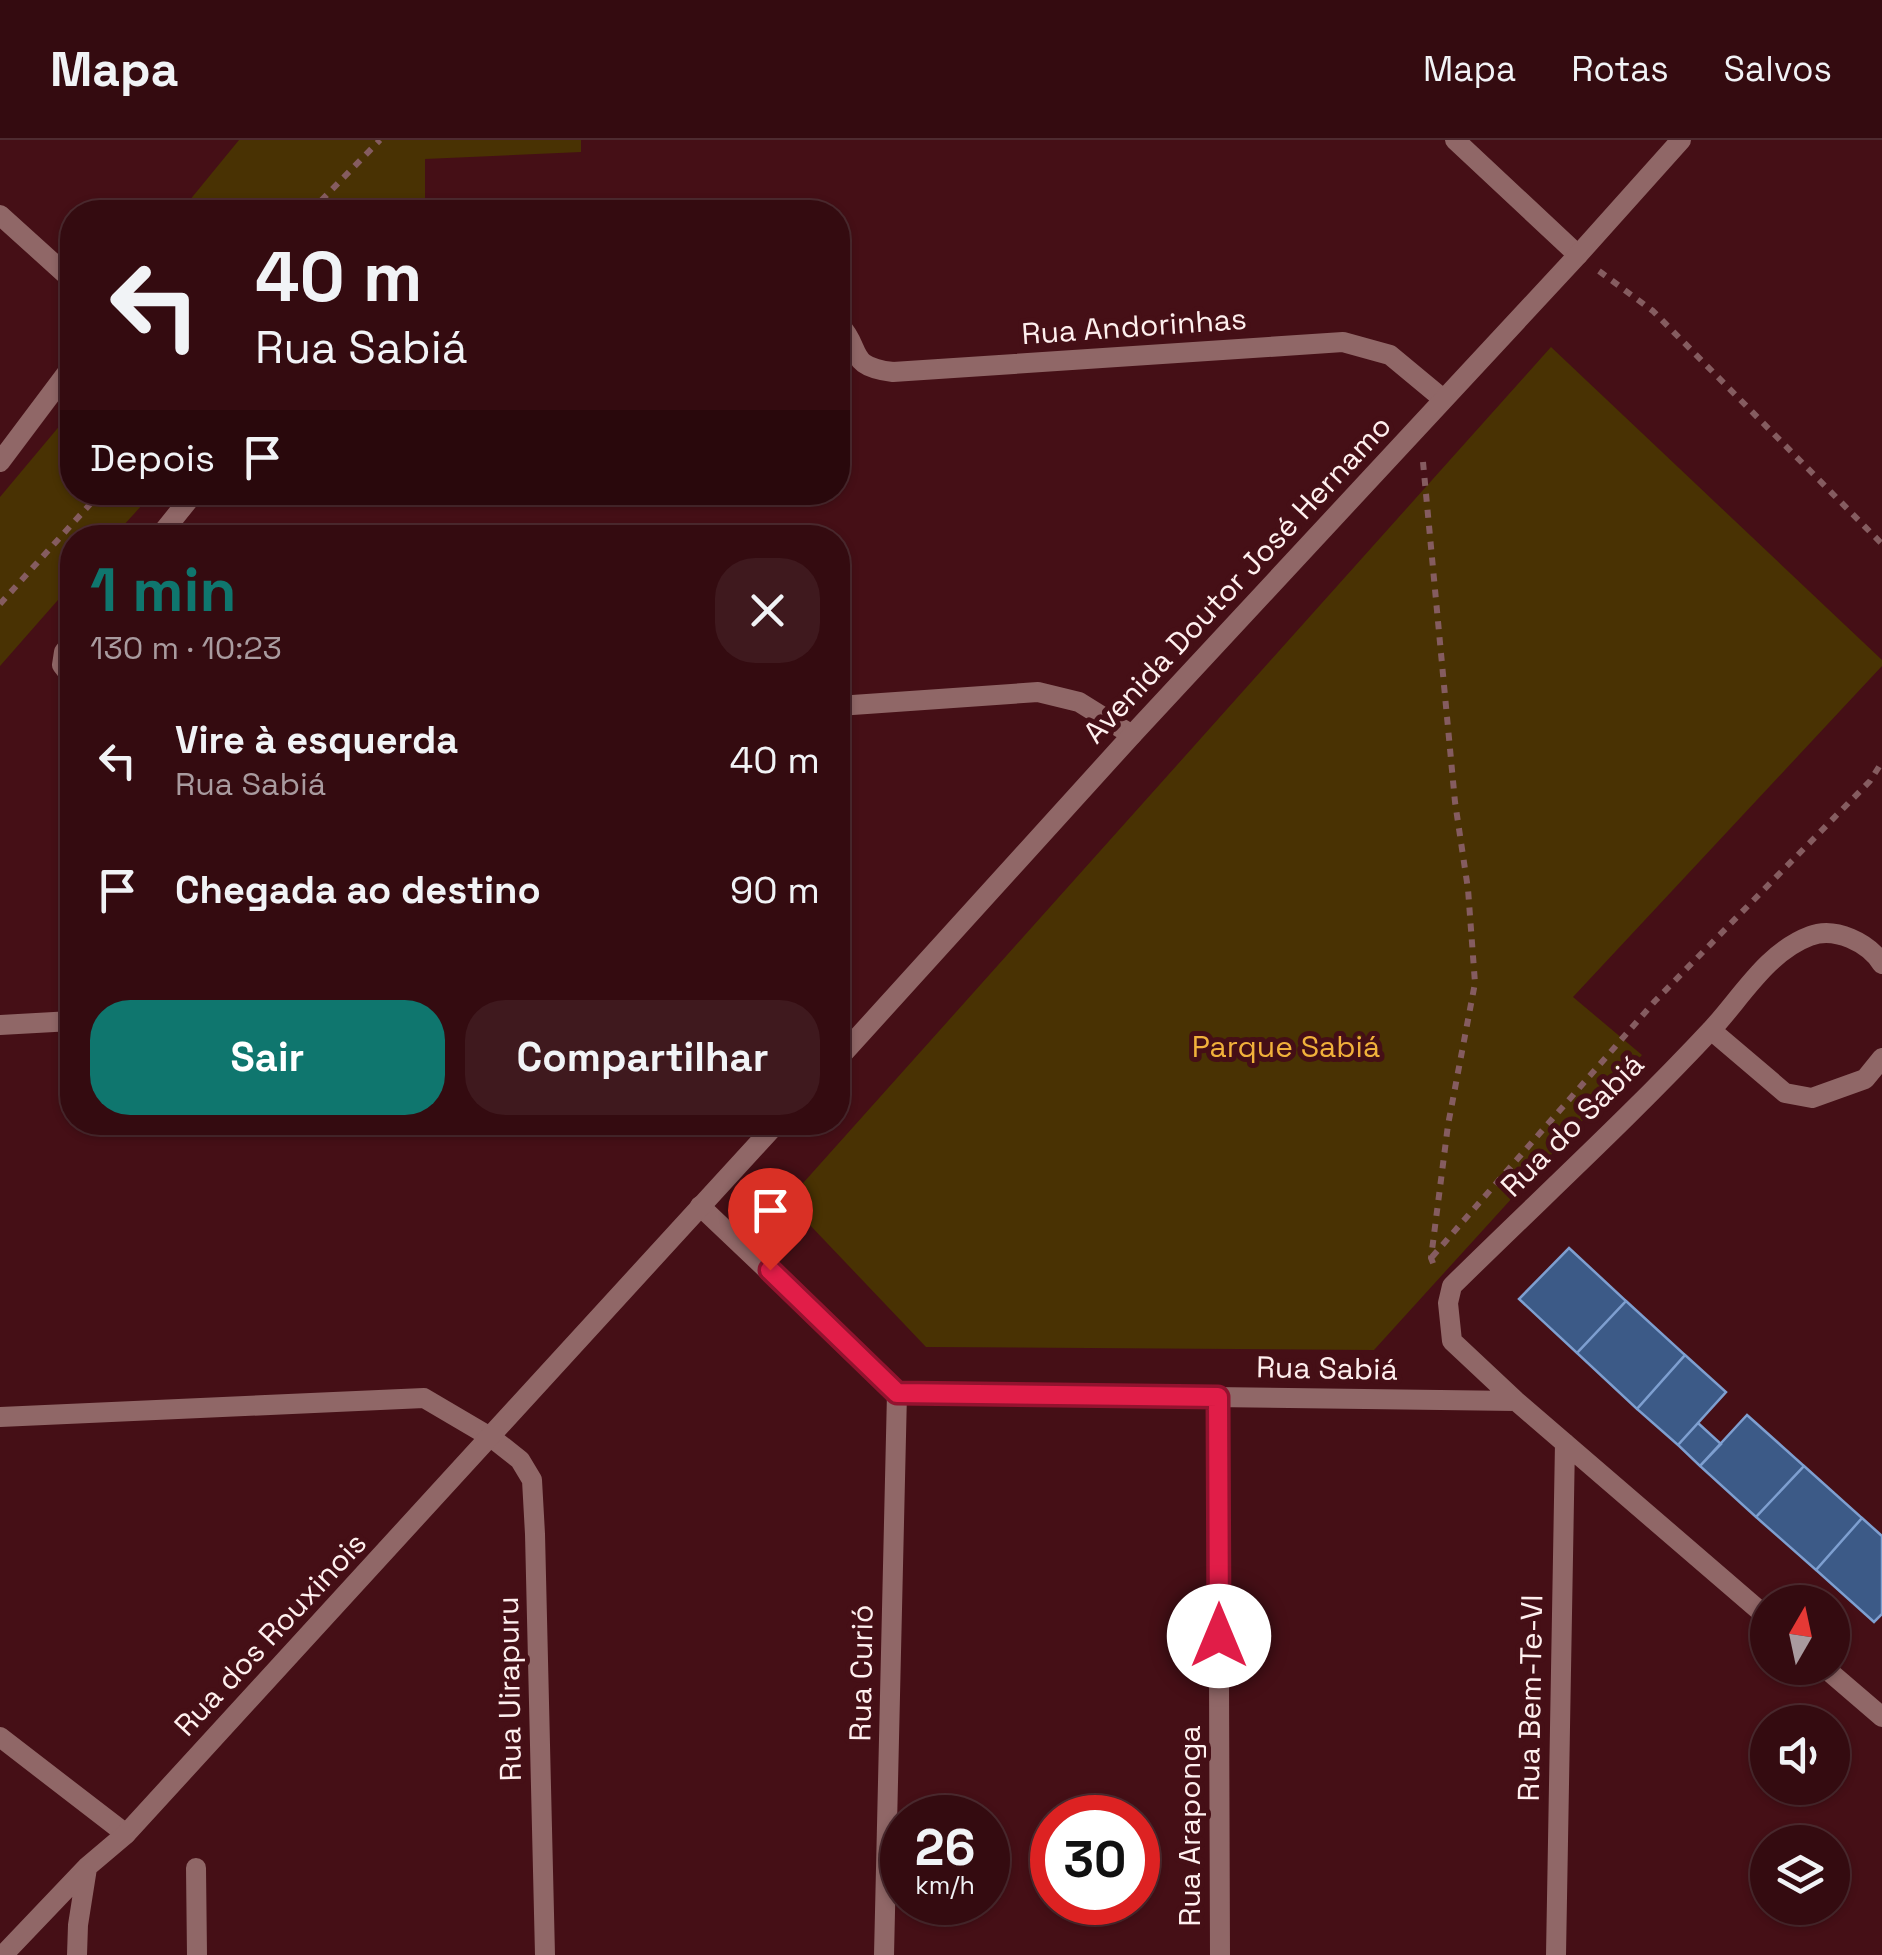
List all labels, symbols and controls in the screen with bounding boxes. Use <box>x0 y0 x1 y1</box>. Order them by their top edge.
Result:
text: Mapa <box>50 39 178 100</box>
text: Mapa <box>1423 47 1516 91</box>
text: Rotas <box>1571 47 1669 91</box>
text: Salvos <box>1724 47 1832 91</box>
text: 40 m <box>255 232 422 321</box>
icon: left <box>90 240 220 370</box>
street label: Rua Andorinhas <box>1020 299 1248 353</box>
text: Rua Sabiá <box>255 319 468 376</box>
street label: Avenida Doutor José Hernamo <box>1074 407 1400 751</box>
icon: arrive <box>235 430 290 485</box>
text: Depois <box>90 434 215 482</box>
text: 1 min <box>90 552 237 629</box>
button: close <box>715 558 820 663</box>
text: 130 m · 10:23 <box>90 628 282 668</box>
text: Vire à esquerda <box>175 716 458 764</box>
icon: left <box>90 733 145 788</box>
text: 40 m <box>729 736 820 784</box>
text: Rua Sabiá <box>175 764 326 804</box>
icon: arrive <box>90 863 145 918</box>
text: Chegada ao destino <box>175 866 541 914</box>
text: 90 m <box>730 866 820 914</box>
button: Sair <box>90 1000 445 1115</box>
button: Compartilhar <box>465 1000 820 1115</box>
park label: Parque Sabiá <box>1192 1027 1380 1066</box>
street label: Rua do Sabiá <box>1492 1045 1652 1205</box>
pin <box>728 1168 813 1271</box>
icon: arrive <box>743 1183 798 1238</box>
street label: Rua Sabiá <box>1256 1347 1398 1389</box>
street label: Rua dos Rouxinois <box>165 1524 375 1744</box>
position arrow <box>1167 1584 1271 1688</box>
north arrow <box>1750 1585 1850 1685</box>
map controls <box>1750 1585 1850 1925</box>
street label: Rua Bem-Te-VI <box>1509 1594 1551 1802</box>
street label: Rua Uirapuru <box>488 1596 530 1782</box>
street label: Rua Curió <box>840 1604 882 1742</box>
button: sound <box>1750 1705 1850 1805</box>
street label: Rua Araponga <box>1170 1725 1209 1927</box>
speed limit sign: 30 <box>1030 1795 1160 1925</box>
text: 26 <box>915 1816 975 1880</box>
button: layers <box>1750 1825 1850 1925</box>
text: km/h <box>915 1869 975 1901</box>

